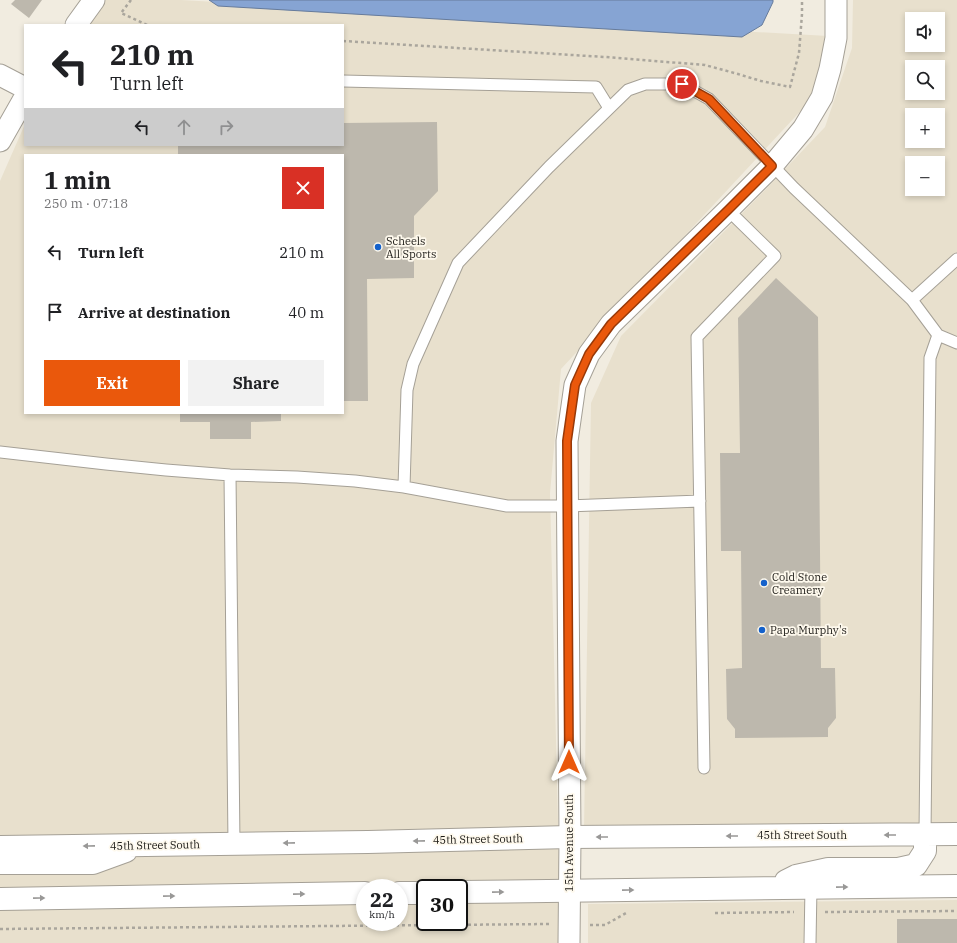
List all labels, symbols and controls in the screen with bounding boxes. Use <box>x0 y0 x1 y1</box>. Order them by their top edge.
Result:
map controls <box>905 12 945 196</box>
button: sound <box>905 12 945 52</box>
text: 210 m <box>110 36 194 73</box>
icon: left <box>44 40 96 92</box>
button: search <box>905 60 945 100</box>
pin <box>665 67 699 101</box>
text: Turn left <box>110 72 184 95</box>
icon: arrive <box>671 73 693 95</box>
button: + <box>905 108 945 148</box>
icon: left <box>131 116 153 138</box>
icon: ahead <box>173 116 195 138</box>
icon: right <box>215 116 237 138</box>
button: − <box>905 156 945 196</box>
text: 1 min <box>44 164 111 196</box>
button: close <box>282 167 324 209</box>
text: 250 m · 07:18 <box>44 195 128 212</box>
place label: Scheels All Sports <box>386 234 436 261</box>
icon: left <box>44 241 66 263</box>
marker: Scheels All Sports <box>373 242 383 252</box>
text: Turn left <box>78 243 144 262</box>
text: 210 m <box>279 243 324 262</box>
icon: arrive <box>44 301 66 323</box>
text: Arrive at destination <box>78 303 230 322</box>
text: 40 m <box>288 303 324 322</box>
button: Exit <box>44 360 180 406</box>
button: Share <box>188 360 324 406</box>
place label: Cold Stone Creamery <box>772 570 827 597</box>
marker: Cold Stone Creamery <box>759 578 769 588</box>
place label: Papa Murphy's <box>770 623 847 637</box>
marker: Papa Murphy's <box>757 625 767 635</box>
position arrow <box>548 741 590 783</box>
street label: 15th Avenue South <box>562 794 576 892</box>
street label: 45th Street South <box>757 828 847 842</box>
street label: 45th Street South <box>433 831 523 847</box>
one-way arrow <box>883 832 896 838</box>
one-way arrow <box>725 833 738 839</box>
one-way arrow <box>595 834 608 840</box>
street label: 45th Street South <box>110 837 200 853</box>
one-way arrow <box>412 838 425 844</box>
one-way arrow <box>282 840 295 846</box>
one-way arrow <box>82 843 95 849</box>
speed limit sign: 30 <box>416 879 468 931</box>
one-way arrow <box>836 884 849 890</box>
text: 22 <box>370 886 394 913</box>
one-way arrow <box>622 887 635 893</box>
one-way arrow <box>492 889 505 895</box>
one-way arrow <box>293 891 306 897</box>
one-way arrow <box>163 893 176 899</box>
one-way arrow <box>33 895 46 901</box>
text: km/h <box>369 908 395 921</box>

